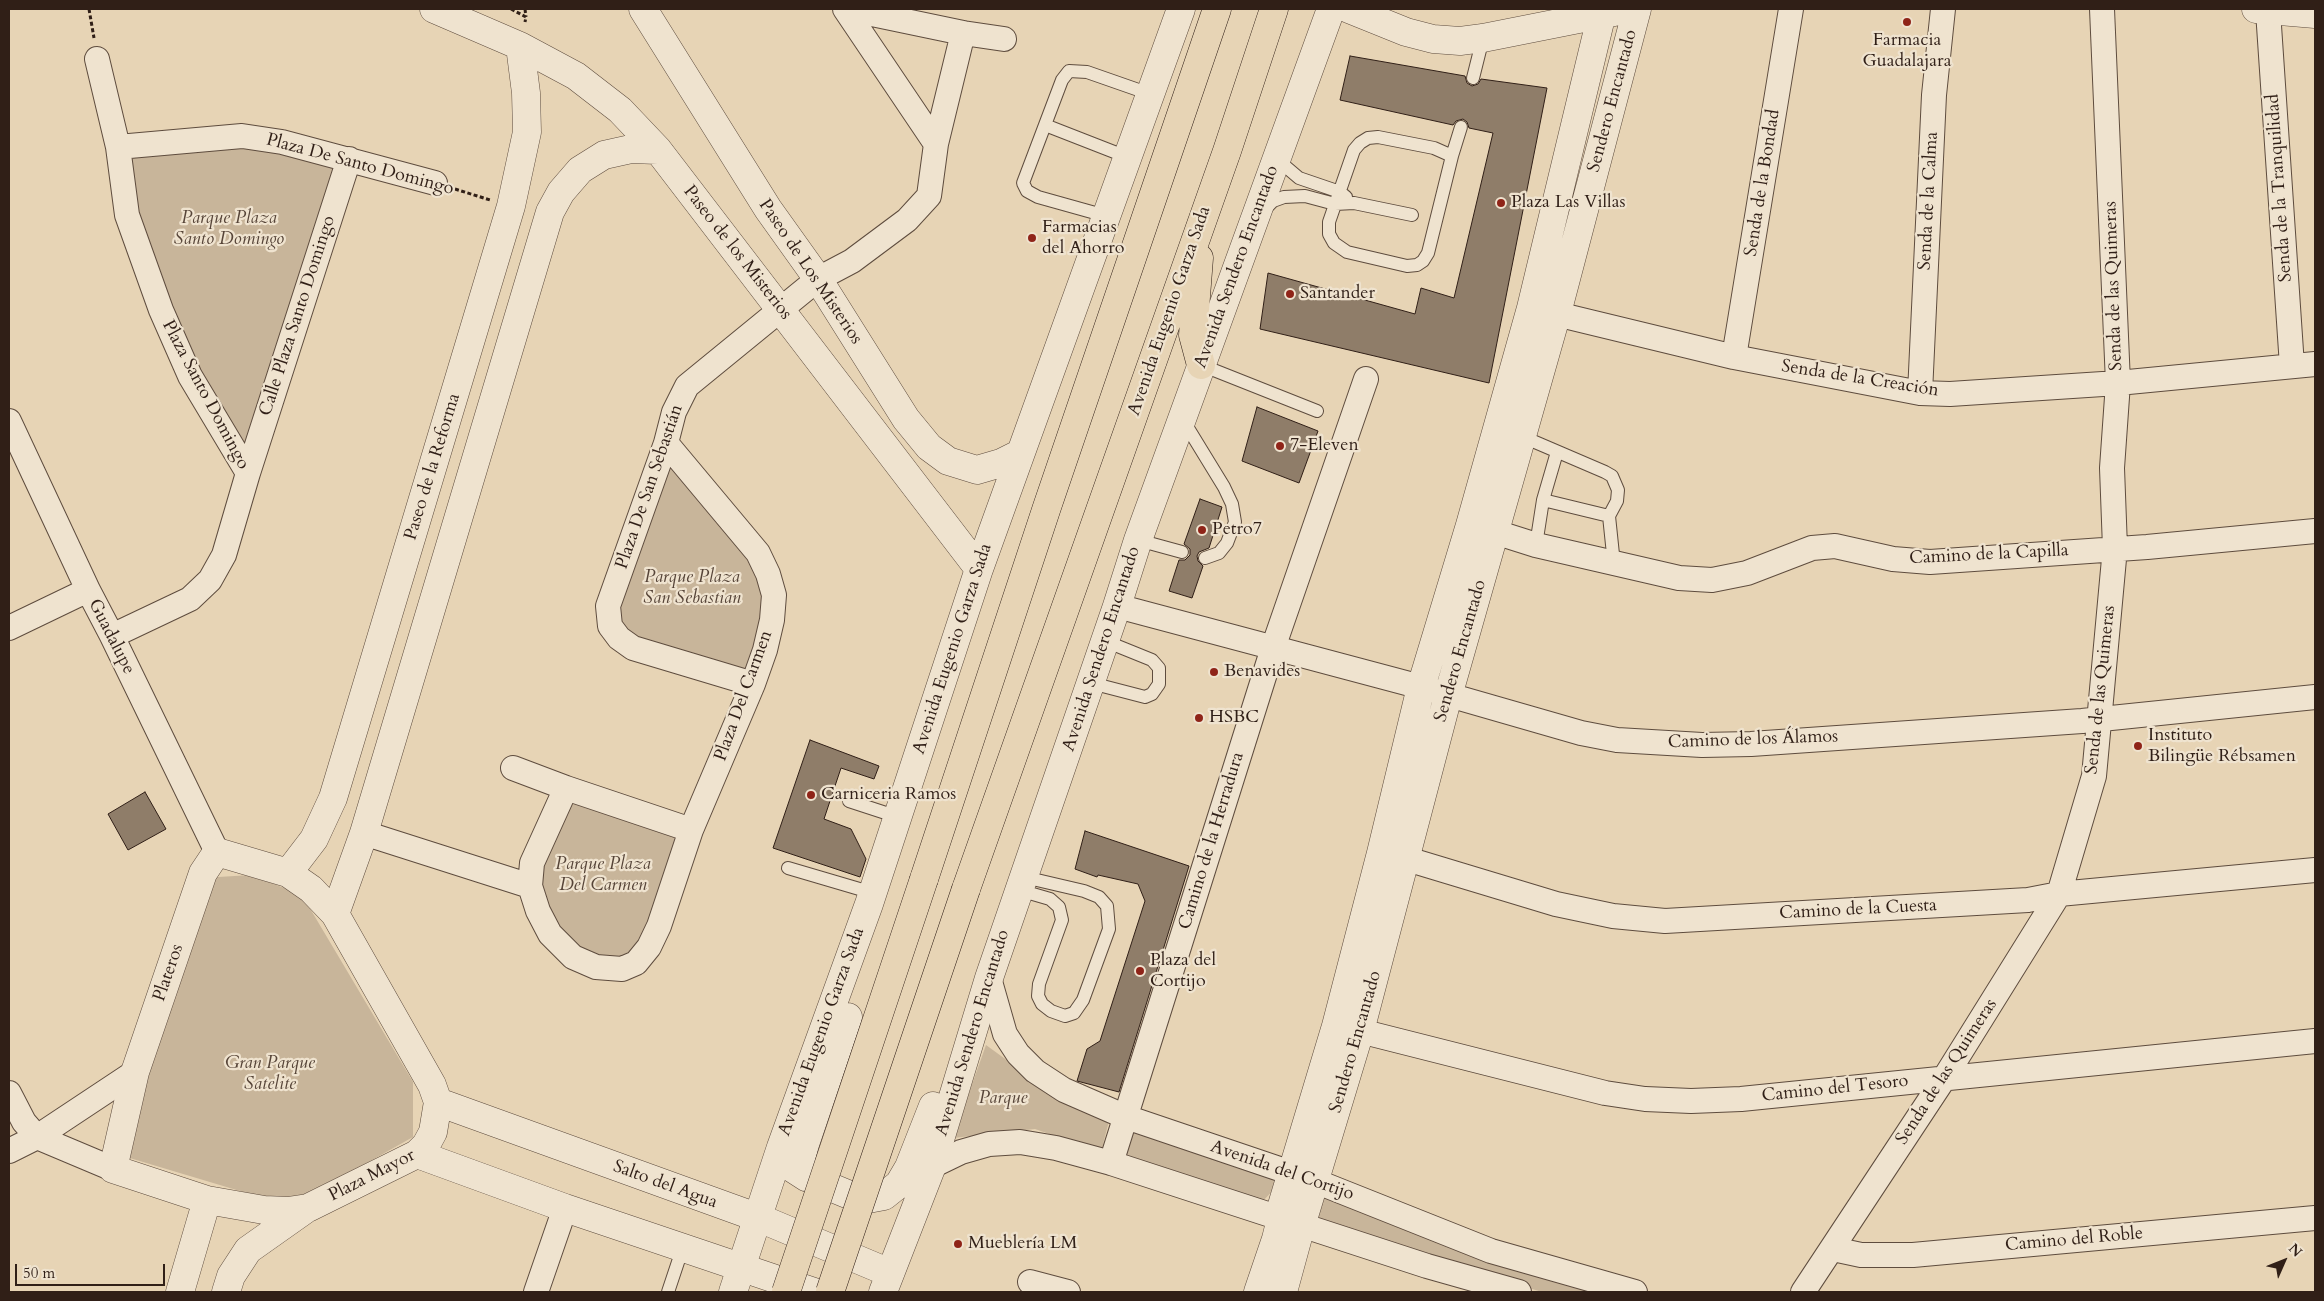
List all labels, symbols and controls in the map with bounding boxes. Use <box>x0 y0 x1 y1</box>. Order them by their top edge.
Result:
marker: Farmacia Guadalajara <box>1901 16 1913 28</box>
street label: Sendero Encantado <box>1584 27 1642 175</box>
place label: Farmacia Guadalajara <box>1863 30 1951 72</box>
street label: Senda de la Tranquilidad <box>2263 93 2297 283</box>
street label: Senda de la Bondad <box>1741 108 1785 258</box>
street label: Plaza De Santo Domingo <box>264 130 456 200</box>
street label: Senda de la Calma <box>1915 131 1943 271</box>
street label: Avenida Sendero Encantado <box>1190 163 1284 371</box>
street label: Paseo de los Misterios <box>678 182 796 324</box>
place label: Plaza Las Villas <box>1511 192 1625 214</box>
street label: Paseo de Los Misterios <box>753 195 867 349</box>
marker: Plaza Las Villas <box>1495 197 1507 209</box>
street label: Senda de las Quimeras <box>2100 201 2128 371</box>
street label: Avenida Eugenio Garza Sada <box>1124 203 1216 419</box>
park label: Parque Plaza Santo Domingo <box>174 208 284 250</box>
street label: Calle Plaza Santo Domingo <box>255 213 341 419</box>
place label: Farmacias del Ahorro <box>1042 217 1124 260</box>
marker: Farmacias del Ahorro <box>1026 232 1038 244</box>
place label: Santander <box>1300 283 1375 305</box>
marker: Santander <box>1284 288 1296 300</box>
street label: Plaza Santo Domingo <box>157 317 253 473</box>
street label: Senda de la Creación <box>1780 356 1940 402</box>
street label: Paseo de la Reforma <box>400 391 466 543</box>
street label: Plaza De San Sebastián <box>612 402 688 572</box>
place label: 7-Eleven <box>1290 435 1359 457</box>
marker: 7-Eleven <box>1274 440 1286 452</box>
place label: Petro7 <box>1212 519 1262 541</box>
marker: Petro7 <box>1196 524 1208 536</box>
street label: Camino de la Capilla <box>1909 540 2069 570</box>
street label: Avenida Eugenio Garza Sada <box>909 541 997 757</box>
street label: Avenida Sendero Encantado <box>1059 544 1145 754</box>
park label: Parque Plaza San Sebastian <box>643 567 741 610</box>
street label: Sendero Encantado <box>1430 578 1492 724</box>
street label: Guadalupe <box>83 596 139 678</box>
street label: Senda de las Quimeras <box>2081 605 2121 775</box>
street label: Plaza Del Carmen <box>710 628 778 764</box>
place label: Benavides <box>1224 661 1300 683</box>
marker: Benavides <box>1208 666 1220 678</box>
place label: HSBC <box>1209 707 1259 729</box>
marker: HSBC <box>1193 712 1205 724</box>
place label: Instituto Bilingüe Rébsamen <box>2148 725 2296 768</box>
street label: Camino de los Álamos <box>1667 726 1839 754</box>
marker: Instituto Bilingüe Rébsamen <box>2132 740 2144 752</box>
street label: Camino de la Herradura <box>1175 750 1249 932</box>
place label: Carniceria Ramos <box>821 784 956 806</box>
marker: Carniceria Ramos <box>805 789 817 801</box>
park label: Parque Plaza Del Carmen <box>555 854 651 896</box>
street label: Camino de la Cuesta <box>1779 895 1937 925</box>
street label: Avenida Eugenio Garza Sada <box>774 925 870 1139</box>
street label: Avenida Sendero Encantado <box>931 927 1015 1139</box>
street label: Plateros <box>149 942 189 1004</box>
place label: Plaza del Cortijo <box>1150 950 1216 992</box>
marker: Plaza del Cortijo <box>1134 965 1146 977</box>
street label: Sendero Encantado <box>1325 969 1387 1115</box>
street label: Senda de las Quimeras <box>1892 995 2002 1149</box>
park label: Gran Parque Satelite <box>225 1053 315 1096</box>
street label: Camino del Tesoro <box>1761 1071 1909 1107</box>
park label: Parque <box>979 1088 1027 1110</box>
street label: Avenida del Cortijo <box>1207 1136 1357 1206</box>
street label: Plaza Mayor <box>325 1145 419 1207</box>
street label: Salto del Agua <box>610 1156 720 1214</box>
street label: Camino del Roble <box>2004 1223 2144 1257</box>
place label: Mueblería LM <box>968 1233 1078 1255</box>
north arrow <box>2259 1236 2309 1286</box>
marker: Mueblería LM <box>952 1238 964 1250</box>
text: N <box>2284 1239 2306 1261</box>
scale bar <box>18 1254 168 1286</box>
text: 50 m <box>23 1263 55 1283</box>

